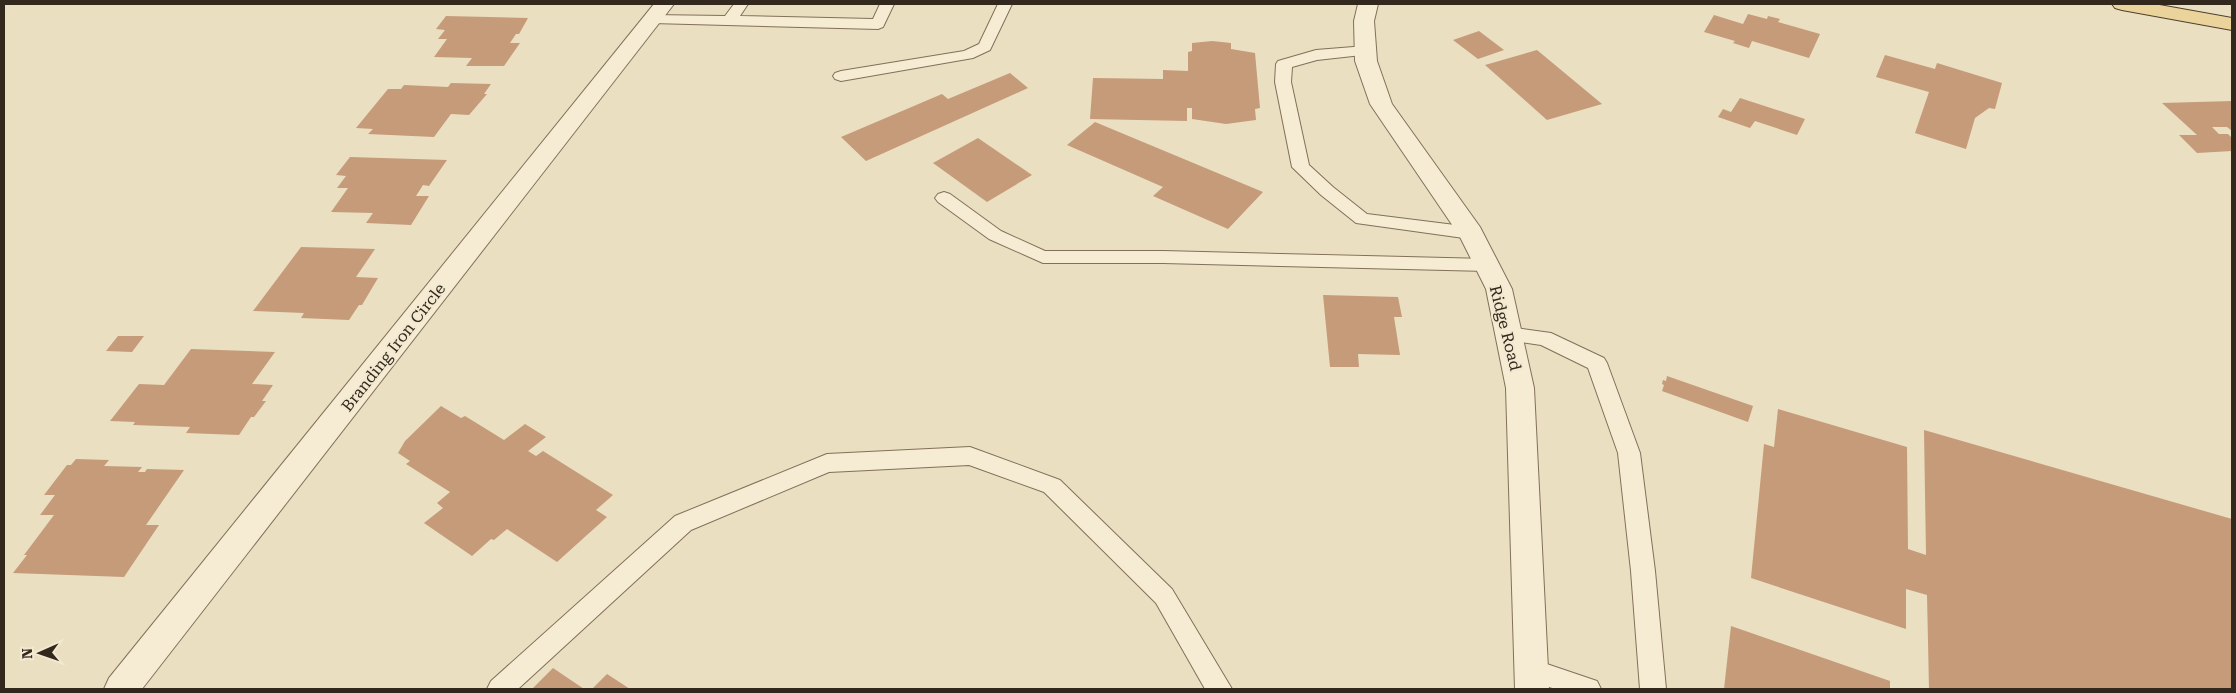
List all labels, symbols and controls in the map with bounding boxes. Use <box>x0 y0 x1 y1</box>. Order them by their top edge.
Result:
street label: Branding Iron Circle <box>337 279 449 415</box>
street label: Ridge Road <box>1486 283 1525 373</box>
north arrow <box>15 628 65 678</box>
text: N <box>19 648 35 659</box>

